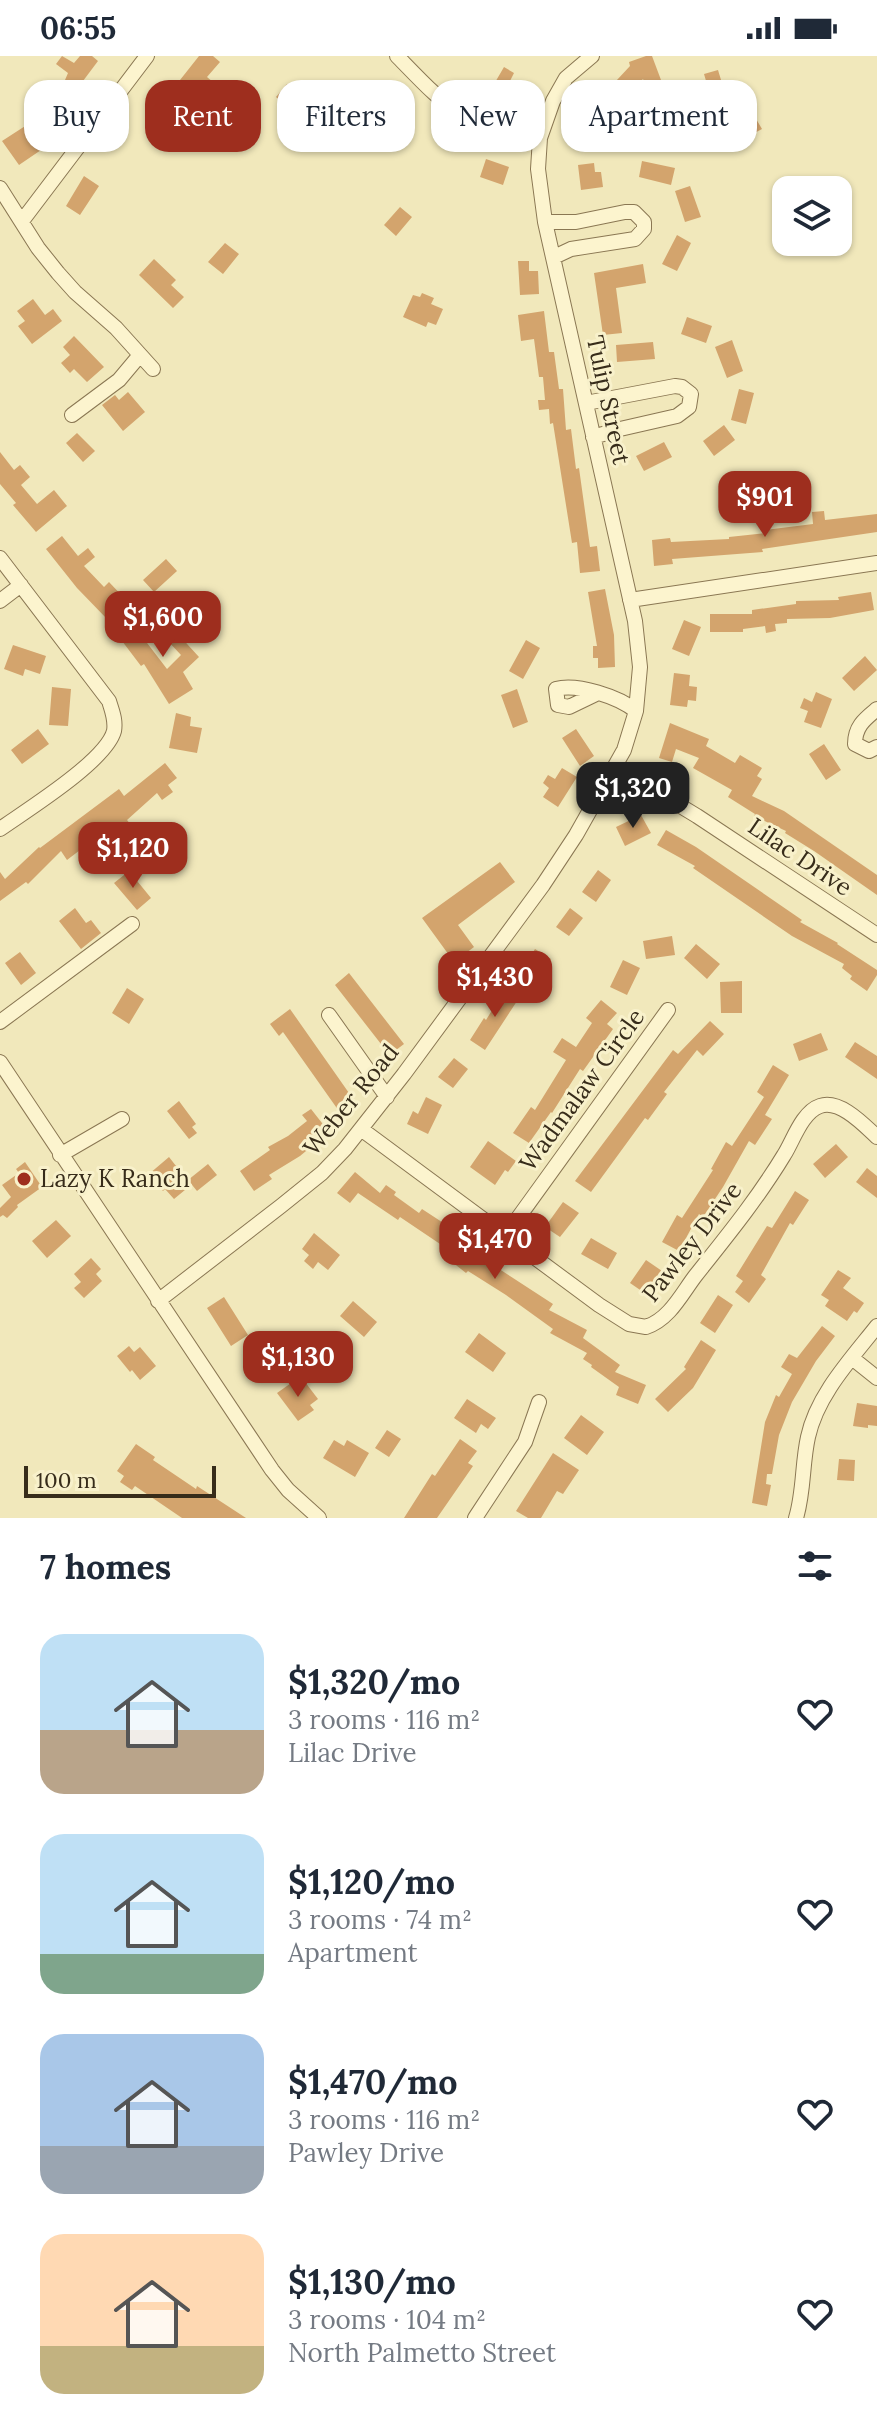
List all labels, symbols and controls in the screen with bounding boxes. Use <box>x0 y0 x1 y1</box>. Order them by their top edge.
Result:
text: 06:55 <box>40 9 116 47</box>
chip: Buy <box>24 80 129 152</box>
chip: Rent <box>145 80 261 152</box>
chip: Filters <box>277 80 415 152</box>
chip: New <box>431 80 545 152</box>
chip: Apartment <box>561 80 757 152</box>
map controls <box>772 176 852 256</box>
button: layers <box>772 176 852 256</box>
street label: Tulip Street <box>580 332 637 468</box>
pin: $901 <box>718 471 812 539</box>
text: $901 <box>736 480 794 513</box>
pin: $1,600 <box>98 591 228 659</box>
text: $1,600 <box>123 600 203 633</box>
pin: $1,320 <box>568 762 698 830</box>
text: $1,320 <box>594 771 672 804</box>
street label: Lilac Drive <box>742 811 858 903</box>
pin: $1,120 <box>68 822 198 890</box>
text: $1,120 <box>96 831 170 864</box>
pin: $1,430 <box>430 951 560 1019</box>
text: $1,430 <box>456 960 534 993</box>
street label: Wadmalaw Circle <box>512 1002 651 1177</box>
street label: Weber Road <box>296 1037 405 1162</box>
place label: Lazy K Ranch <box>40 1163 190 1194</box>
marker: Lazy K Ranch <box>15 1170 33 1188</box>
street label: Pawley Drive <box>635 1175 748 1308</box>
pin: $1,470 <box>430 1213 560 1281</box>
text: $1,470 <box>457 1222 533 1255</box>
pin: $1,130 <box>233 1331 363 1399</box>
text: $1,130 <box>261 1340 335 1373</box>
scale bar <box>24 1462 216 1498</box>
text: 100 m <box>36 1466 97 1494</box>
icon: filters <box>793 1544 837 1588</box>
text: 7 homes <box>40 1545 171 1588</box>
text: $1,320/mo <box>288 1660 460 1703</box>
icon: home <box>104 1666 200 1762</box>
icon: heart <box>793 1692 837 1736</box>
text: 3 rooms · 116 m² <box>288 1703 480 1736</box>
text: Lilac Drive <box>288 1736 417 1769</box>
text: $1,120/mo <box>288 1860 455 1903</box>
icon: home <box>104 1866 200 1962</box>
icon: heart <box>793 1892 837 1936</box>
text: 3 rooms · 74 m² <box>288 1903 472 1936</box>
text: Apartment <box>288 1936 418 1969</box>
text: $1,470/mo <box>288 2060 458 2103</box>
icon: home <box>104 2066 200 2162</box>
icon: heart <box>793 2092 837 2136</box>
text: 3 rooms · 116 m² <box>288 2103 480 2136</box>
text: Pawley Drive <box>288 2136 444 2169</box>
text: $1,130/mo <box>288 2260 456 2303</box>
icon: home <box>104 2266 200 2362</box>
icon: heart <box>793 2292 837 2336</box>
text: 3 rooms · 104 m² <box>288 2303 486 2336</box>
text: North Palmetto Street <box>288 2336 556 2369</box>

